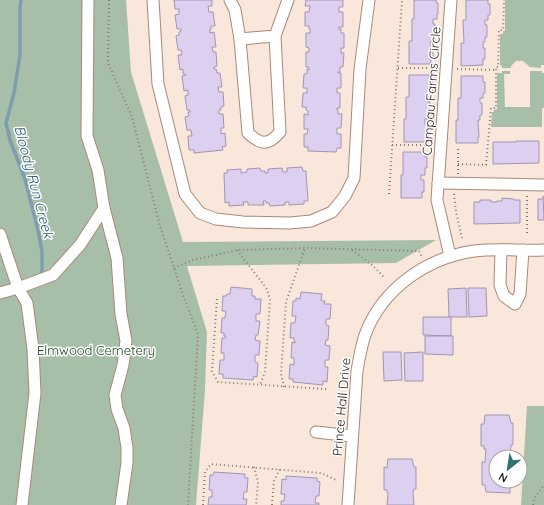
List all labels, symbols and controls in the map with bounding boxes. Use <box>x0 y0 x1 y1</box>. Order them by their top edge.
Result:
street label: Campau Farms Circle <box>419 26 443 156</box>
water label: Bloody Run Creek <box>10 124 58 242</box>
park label: Elmwood Cemetery <box>37 342 155 358</box>
street label: Prince Hall Drive <box>329 357 353 457</box>
north arrow <box>488 449 528 489</box>
text: N <box>496 470 510 486</box>

